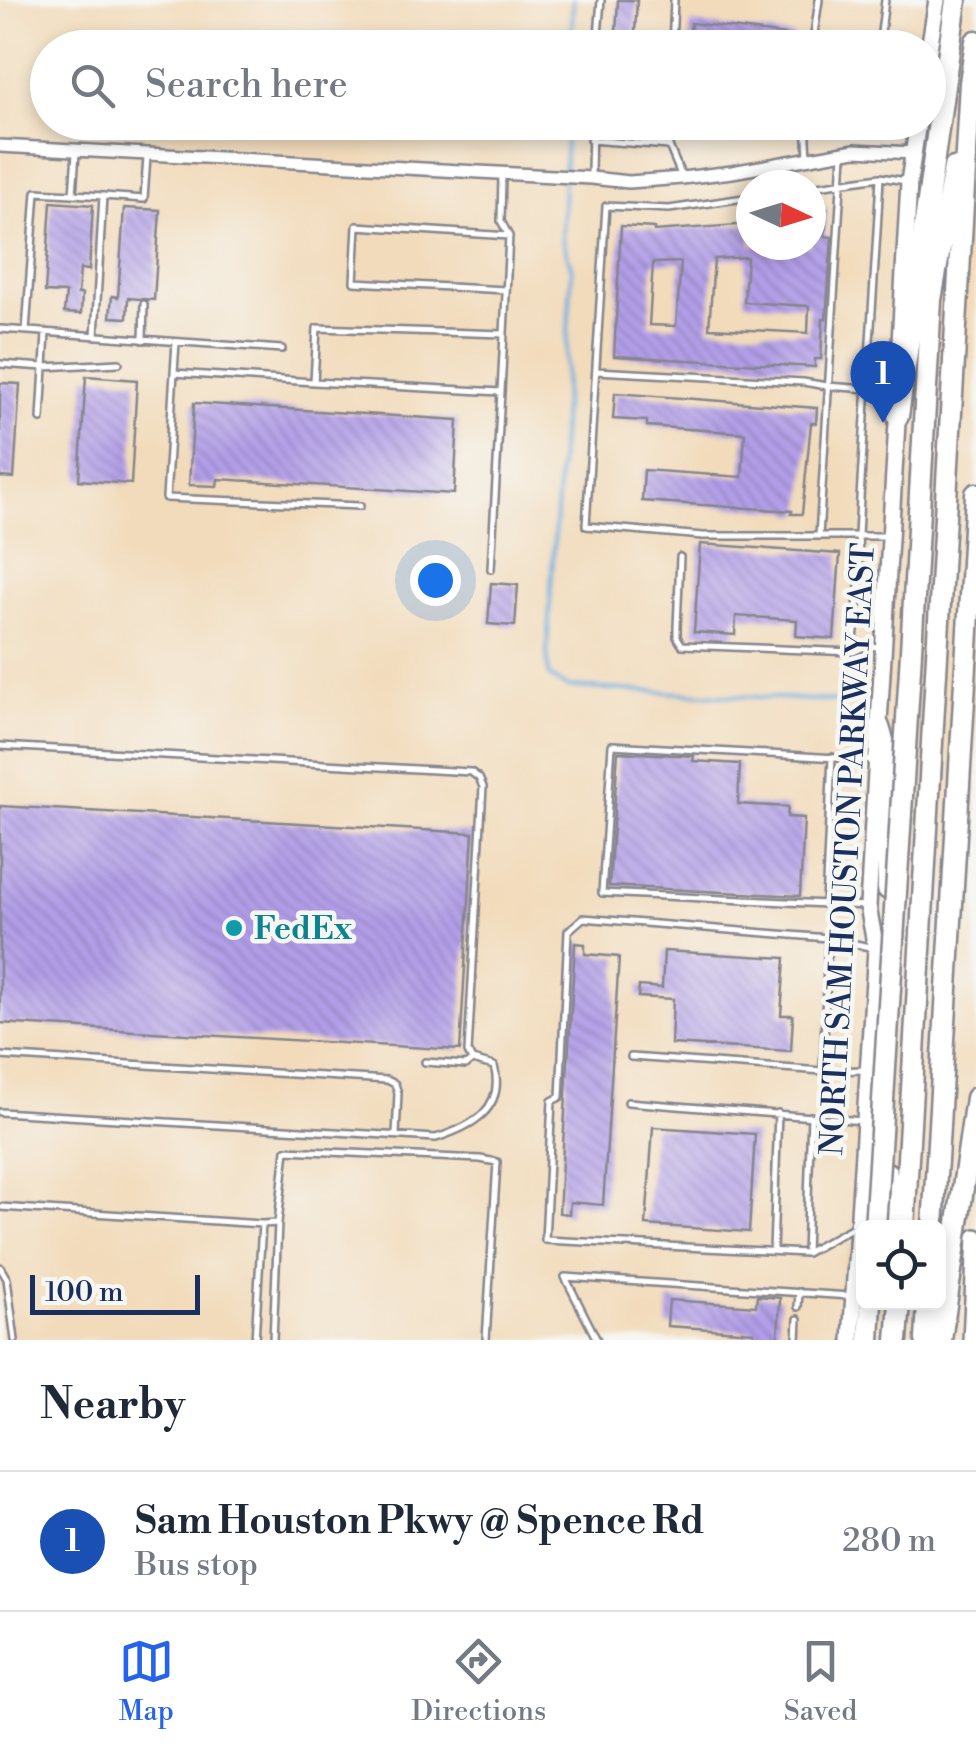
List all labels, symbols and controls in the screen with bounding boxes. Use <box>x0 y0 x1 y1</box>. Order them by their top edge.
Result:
search box <box>30 30 946 140</box>
icon: search <box>65 58 120 113</box>
text: Search here <box>145 62 348 109</box>
north arrow <box>736 170 826 260</box>
pin: 1 <box>850 340 916 423</box>
street label: NORTH SAM HOUSTON PARKWAY EAST <box>812 542 884 1156</box>
your location <box>410 555 461 606</box>
place label: FedEx <box>254 909 352 949</box>
marker: FedEx <box>223 917 245 939</box>
map controls <box>856 1220 946 1310</box>
button: locate <box>856 1220 946 1310</box>
scale bar <box>30 1270 200 1314</box>
text: 100 m <box>45 1275 124 1310</box>
text: Nearby <box>40 1379 185 1432</box>
text: Sam Houston Pkwy @ Spence Rd <box>135 1498 704 1545</box>
text: 1 <box>65 1521 80 1561</box>
text: 280 m <box>842 1521 936 1561</box>
text: Bus stop <box>135 1545 258 1585</box>
tab: Map <box>119 1634 174 1729</box>
tab: Directions <box>411 1634 546 1729</box>
tab: Saved <box>784 1634 857 1729</box>

